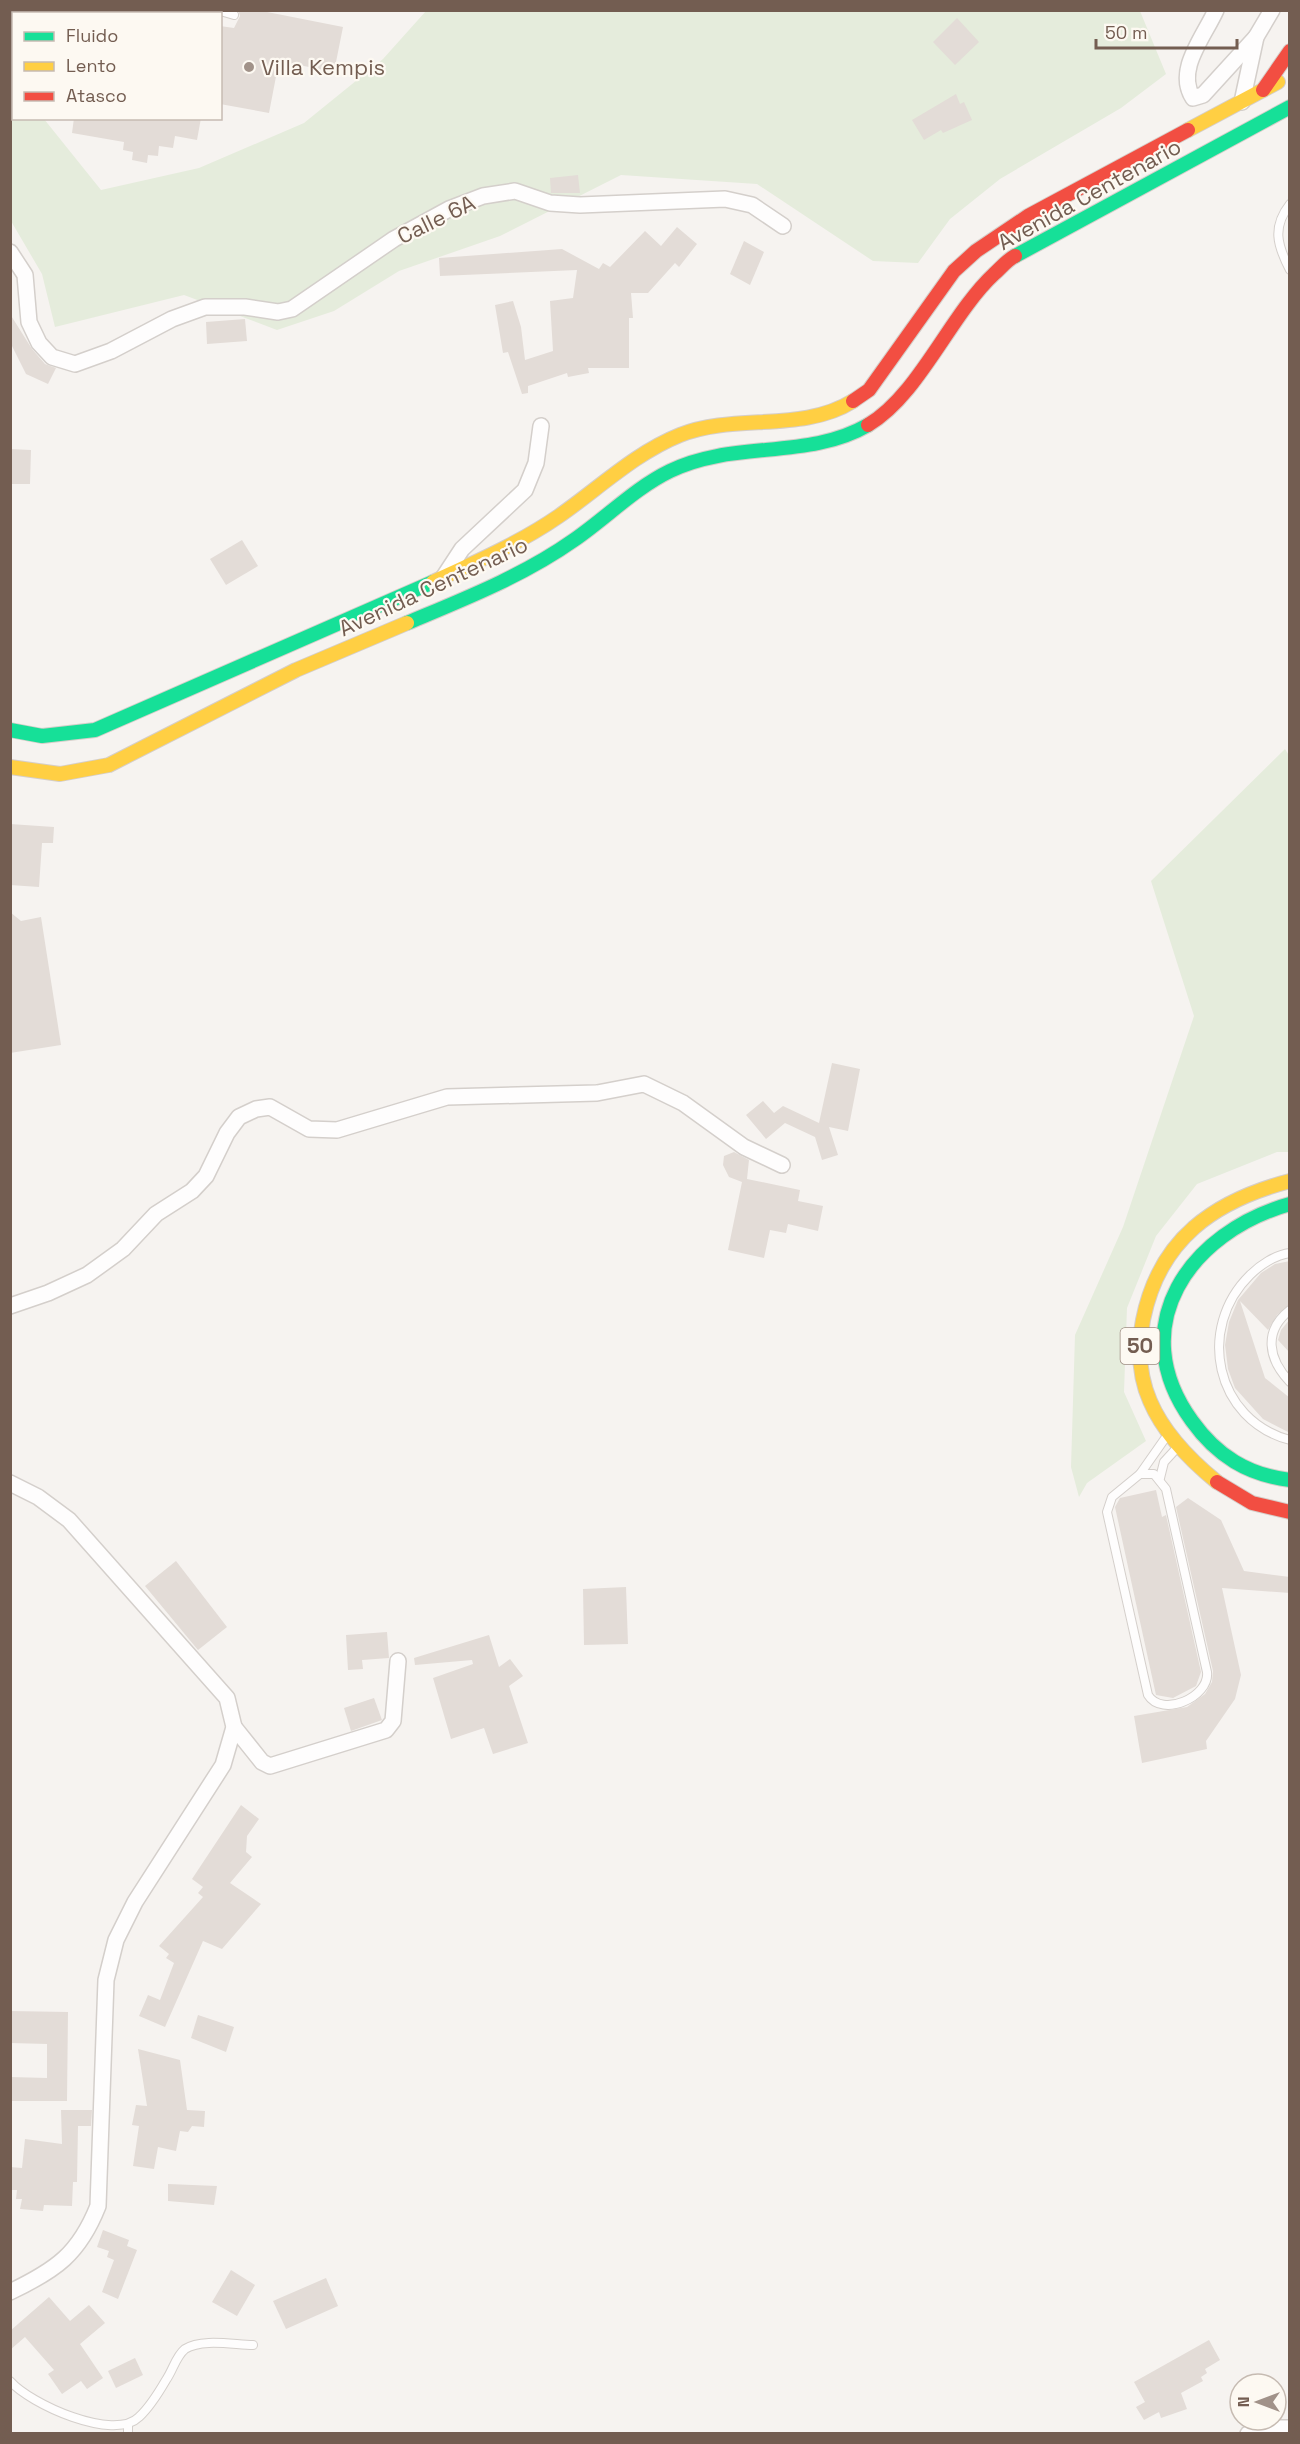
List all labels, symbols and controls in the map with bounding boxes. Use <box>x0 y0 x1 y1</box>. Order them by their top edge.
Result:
legend <box>12 12 222 120</box>
scale bar <box>1096 12 1237 50</box>
text: 50 m <box>1105 21 1147 44</box>
text: Fluido <box>66 24 118 47</box>
place label: Villa Kempis <box>261 53 385 81</box>
text: Lento <box>66 54 116 77</box>
marker: Villa Kempis <box>242 60 256 74</box>
text: Atasco <box>66 84 127 107</box>
street label: Avenida Centenario <box>992 132 1186 256</box>
street label: Calle 6A <box>392 188 480 250</box>
street label: Avenida Centenario <box>334 530 532 642</box>
road number: 50 <box>1120 1328 1160 1364</box>
north arrow <box>1228 2372 1288 2432</box>
text: N <box>1233 2397 1254 2407</box>

